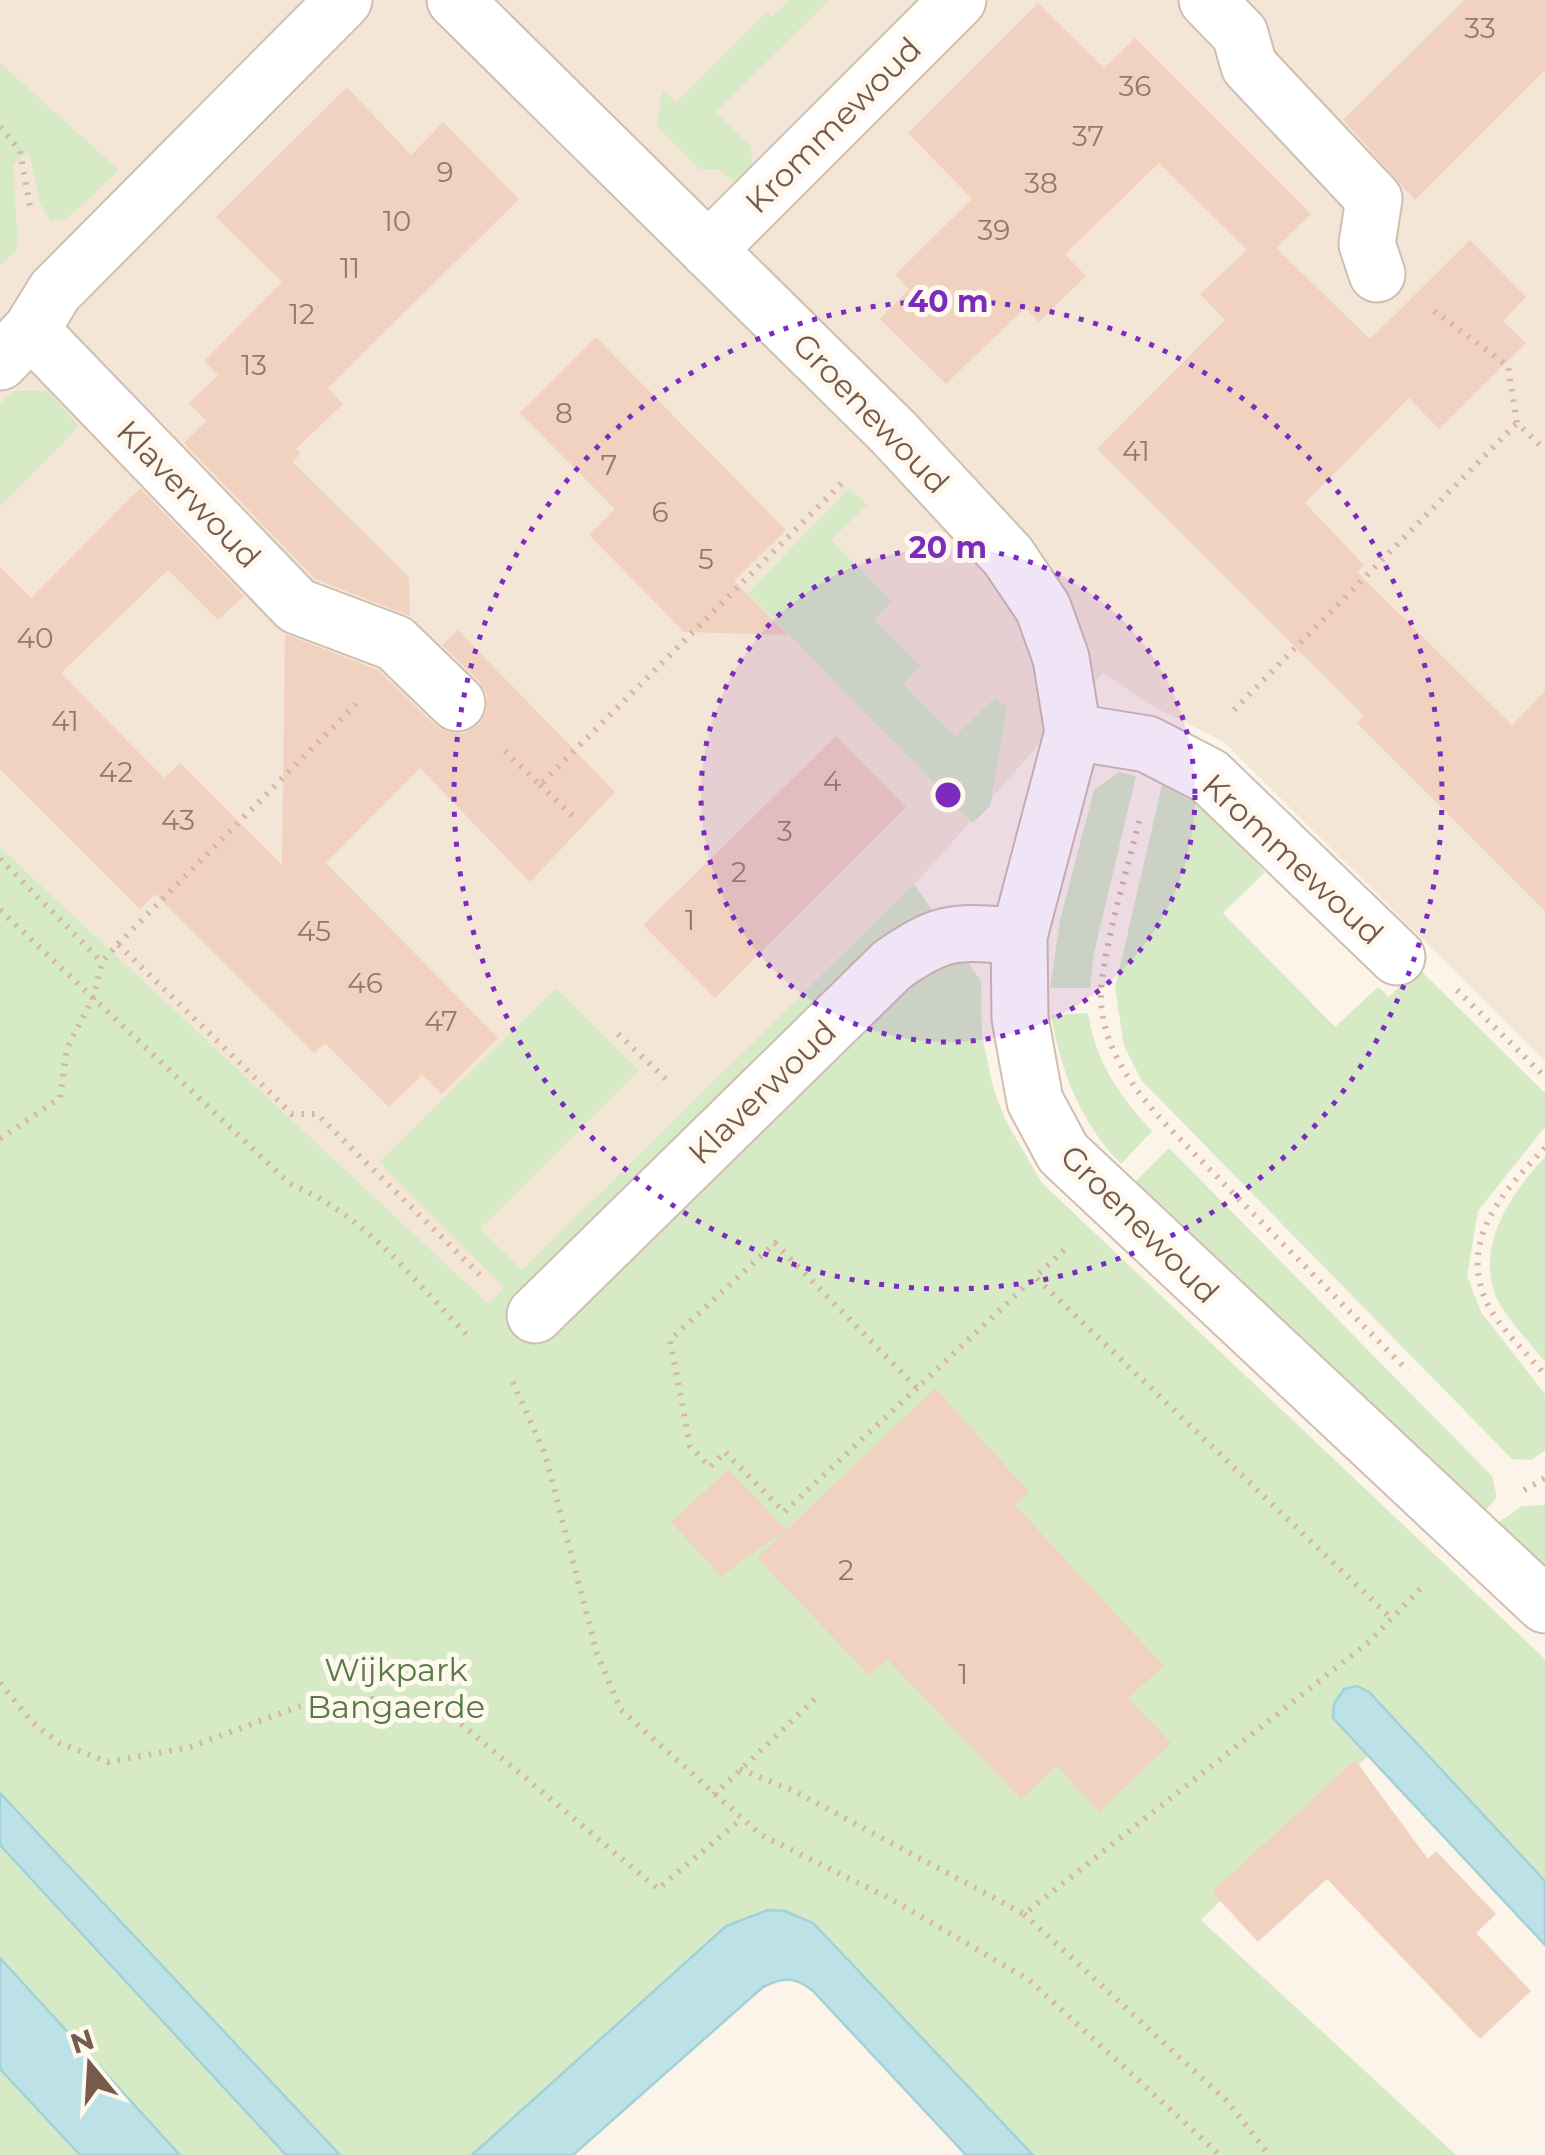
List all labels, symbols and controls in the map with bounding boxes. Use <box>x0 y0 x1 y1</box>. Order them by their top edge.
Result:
house number: 33 <box>1464 11 1496 45</box>
street label: Krommewoud <box>737 29 929 221</box>
house number: 36 <box>1119 69 1151 103</box>
house number: 37 <box>1072 119 1104 153</box>
house number: 9 <box>436 155 454 189</box>
house number: 38 <box>1024 166 1058 200</box>
house number: 10 <box>383 204 411 238</box>
house number: 39 <box>978 213 1010 247</box>
house number: 11 <box>340 251 360 285</box>
text: 40 m <box>908 283 989 320</box>
house number: 12 <box>289 297 315 331</box>
street label: Groenewoud <box>785 325 957 501</box>
house number: 13 <box>241 348 267 382</box>
house number: 8 <box>555 396 573 430</box>
street label: Klaverwoud <box>109 412 269 576</box>
house number: 41 <box>1122 434 1150 468</box>
house number: 7 <box>601 448 617 482</box>
house number: 6 <box>651 495 669 529</box>
text: 20 m <box>909 529 987 566</box>
house number: 5 <box>698 542 714 576</box>
house number: 40 <box>16 621 54 655</box>
house number: 41 <box>51 704 79 738</box>
house number: 42 <box>99 755 133 789</box>
house number: 4 <box>823 764 842 798</box>
street label: Krommewoud <box>1195 765 1391 953</box>
centre of rings <box>930 777 966 813</box>
house number: 43 <box>161 803 195 837</box>
house number: 3 <box>777 814 793 848</box>
house number: 2 <box>731 855 747 889</box>
house number: 1 <box>685 903 695 937</box>
house number: 45 <box>297 914 331 948</box>
house number: 46 <box>347 966 383 1000</box>
house number: 47 <box>424 1004 458 1038</box>
street label: Klaverwoud <box>680 1012 844 1172</box>
street label: Groenewoud <box>1053 1137 1227 1311</box>
house number: 2 <box>838 1553 854 1587</box>
park label: Wijkpark Bangaerde <box>307 1650 485 1726</box>
house number: 1 <box>958 1657 968 1691</box>
north arrow <box>40 2015 140 2115</box>
text: N <box>66 2022 98 2061</box>

